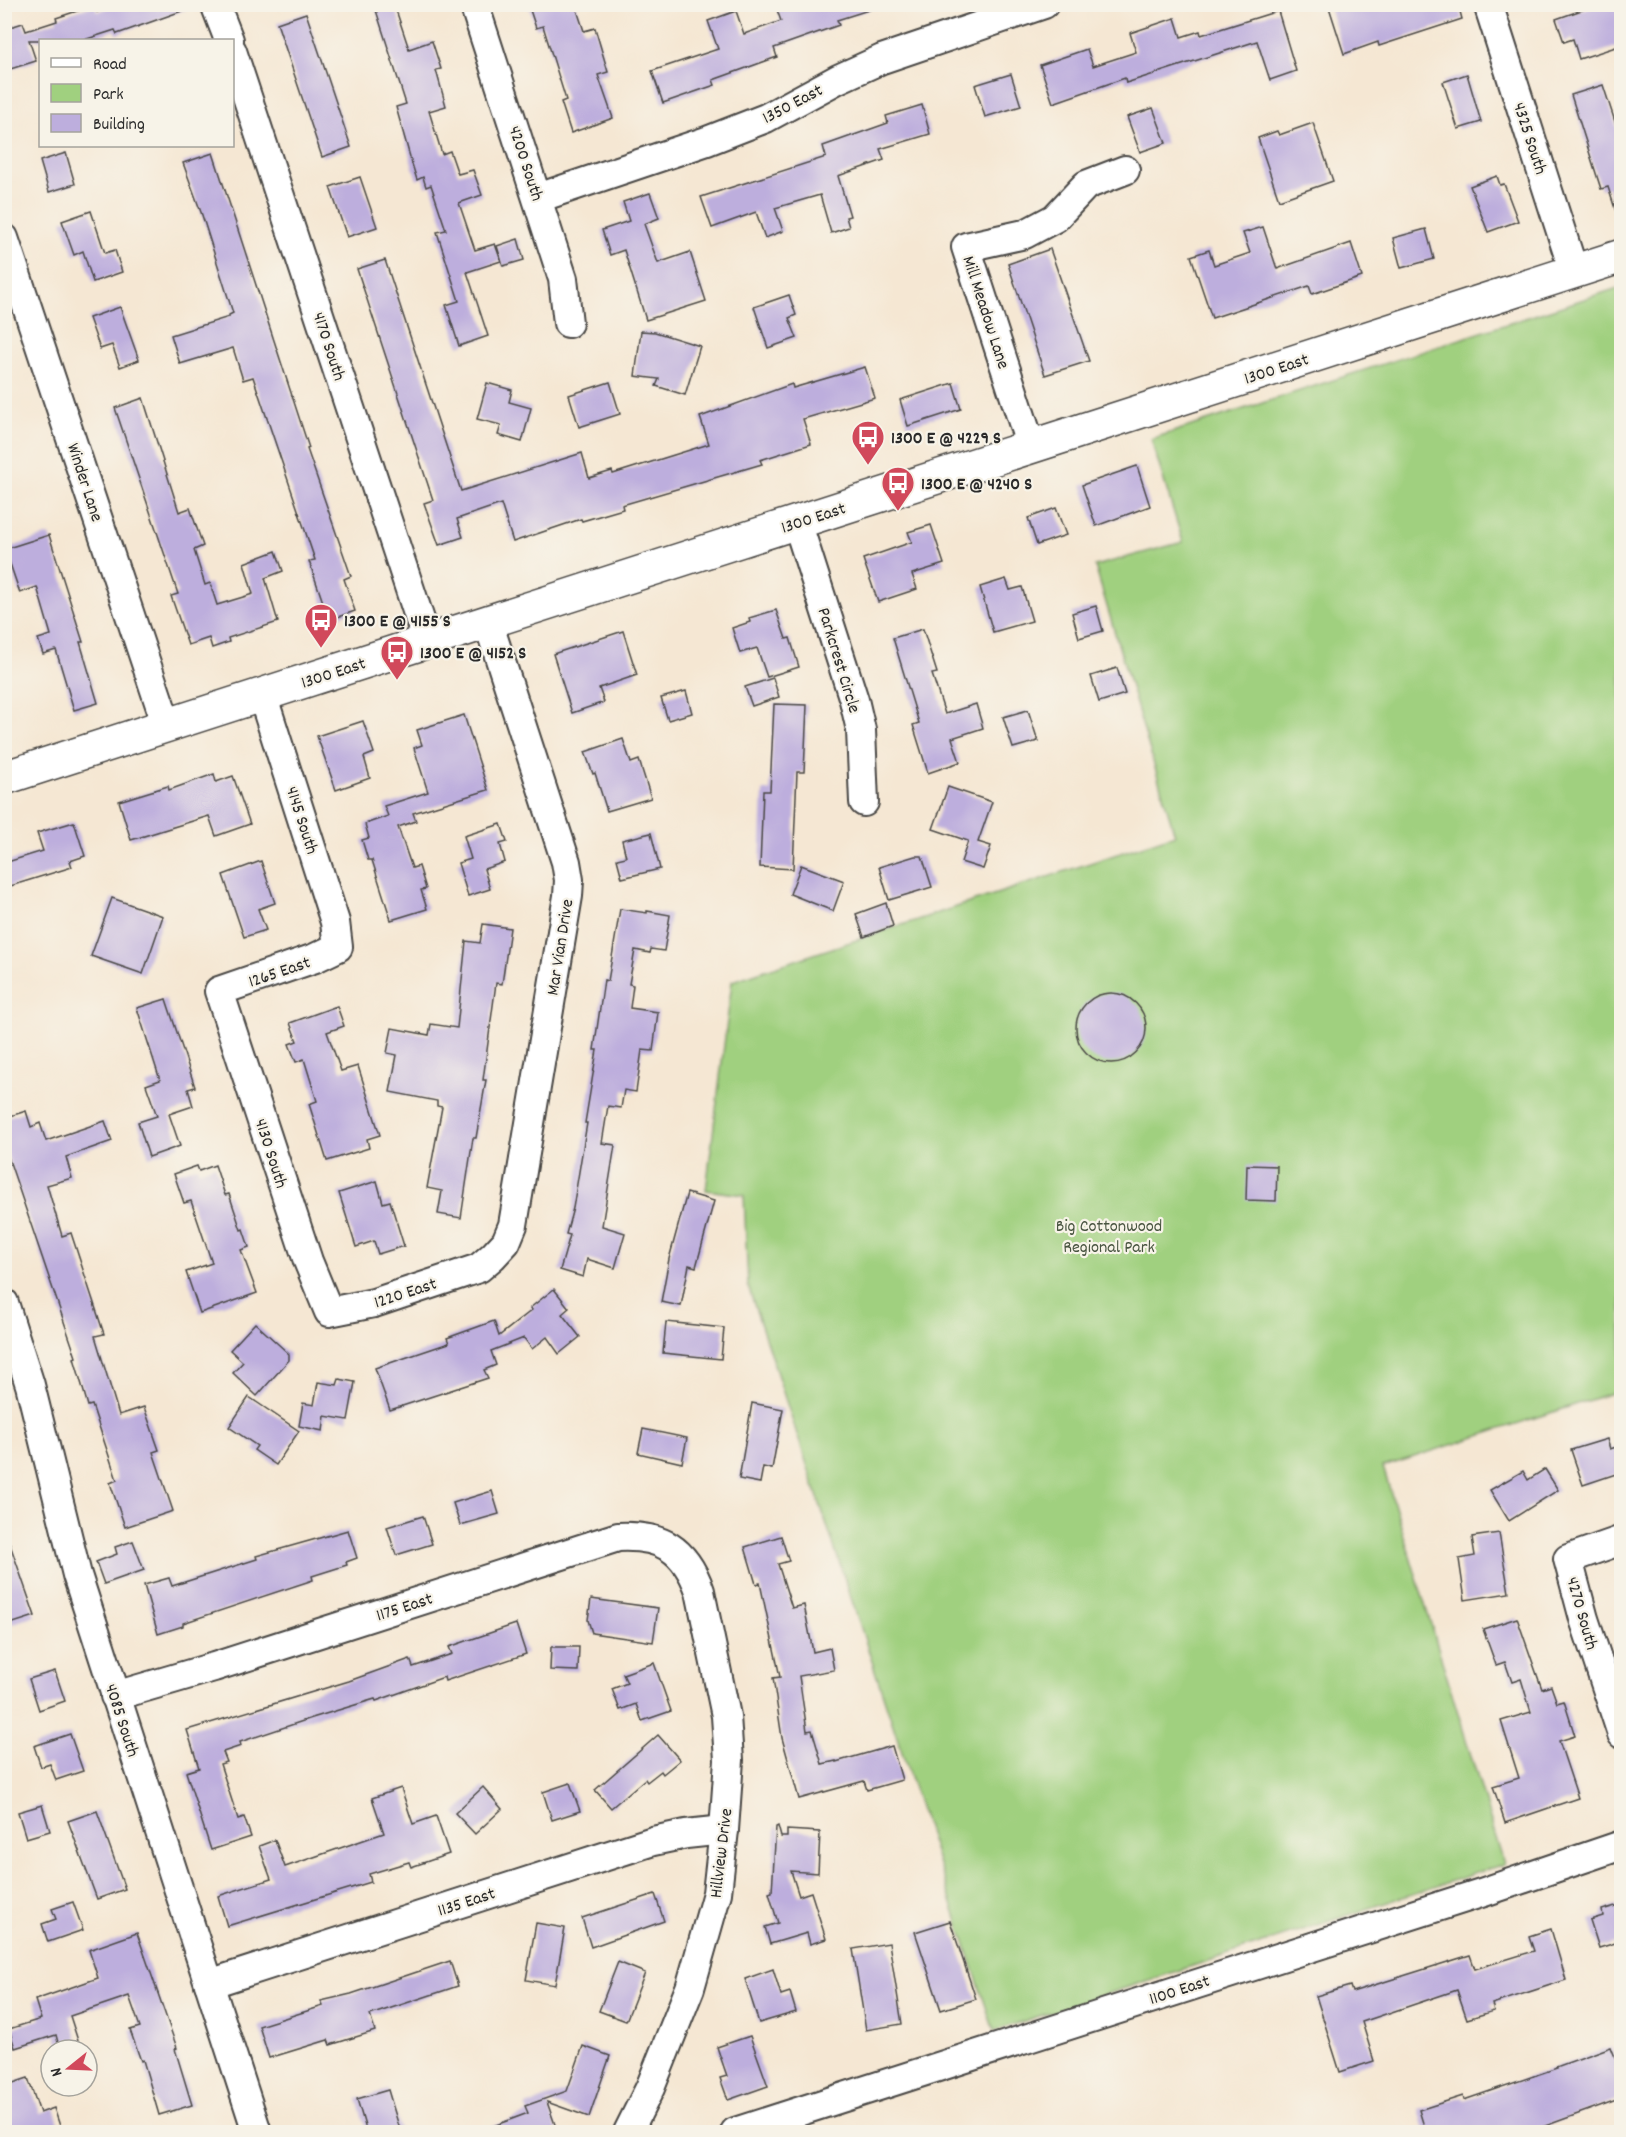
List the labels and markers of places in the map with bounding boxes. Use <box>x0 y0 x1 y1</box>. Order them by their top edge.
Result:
bus stop icon: 1300 E @ 4229 S <box>850 419 886 466</box>
place label: 1300 E @ 4229 S <box>891 427 1001 452</box>
bus stop icon: 1300 E @ 4240 S <box>880 465 916 512</box>
place label: 1300 E @ 4240 S <box>921 473 1032 498</box>
bus stop icon: 1300 E @ 4155 S <box>303 602 339 649</box>
place label: 1300 E @ 4155 S <box>344 610 451 635</box>
bus stop icon: 1300 E @ 4152 S <box>379 634 415 681</box>
place label: 1300 E @ 4152 S <box>420 642 526 667</box>

